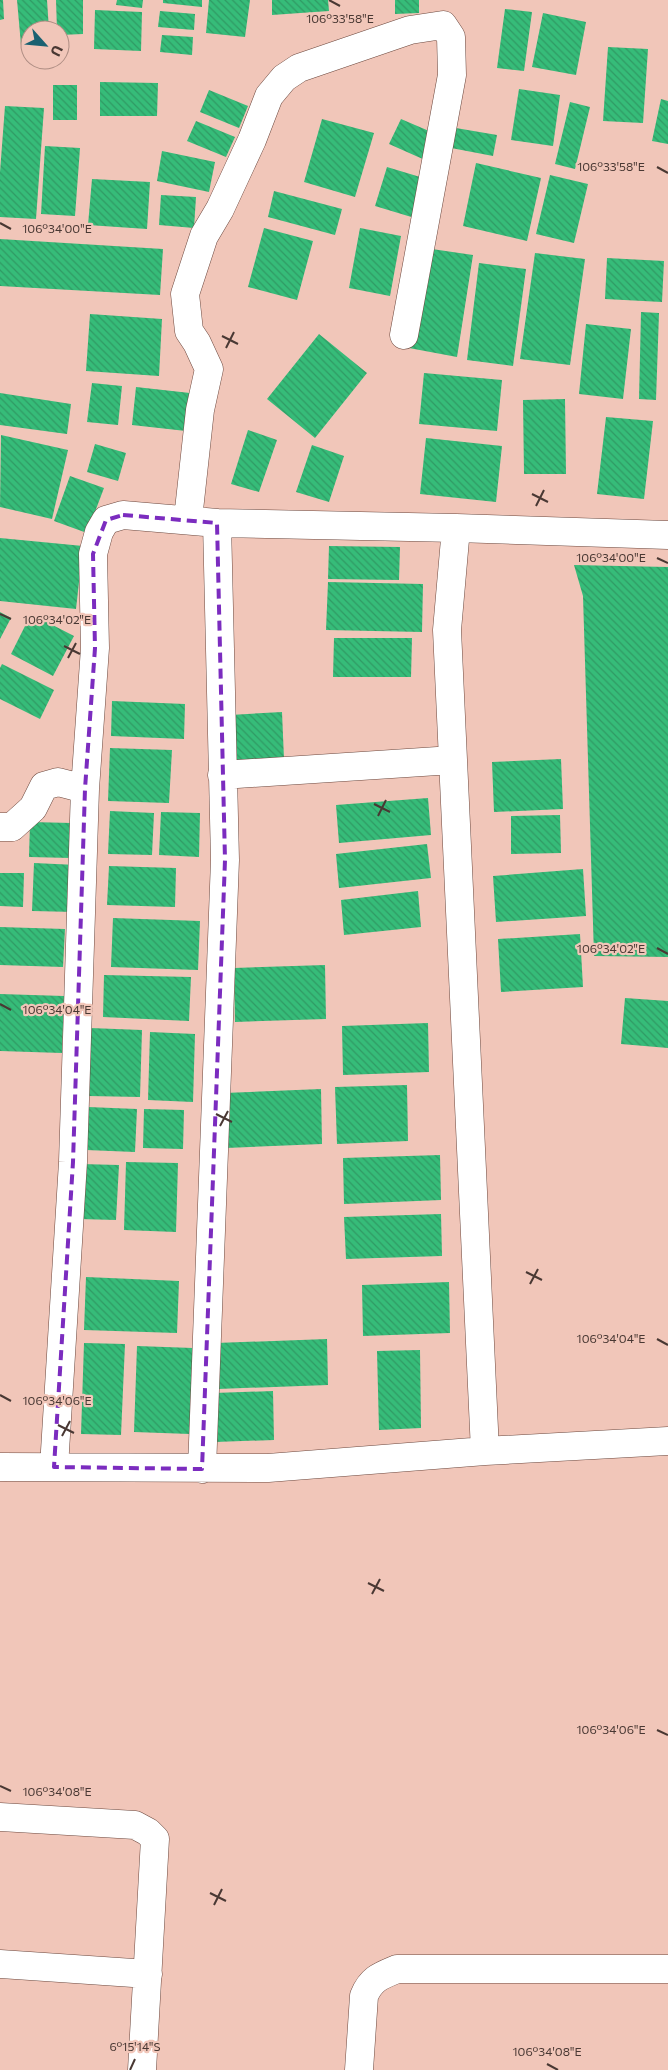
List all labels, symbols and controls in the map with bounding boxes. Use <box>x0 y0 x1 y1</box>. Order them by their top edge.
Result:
text: 106°33'58"E <box>306 11 374 25</box>
north arrow <box>20 20 70 70</box>
text: U <box>47 43 67 60</box>
text: 106°33'58"E <box>577 159 645 173</box>
text: 106°34'00"E <box>22 221 92 235</box>
text: 106°34'00"E <box>576 550 646 564</box>
text: 106°34'02"E <box>23 612 91 626</box>
text: 106°34'02"E <box>577 941 645 955</box>
text: 106°34'04"E <box>23 1002 91 1016</box>
text: 106°34'04"E <box>577 1331 645 1345</box>
text: 106°34'06"E <box>22 1393 92 1407</box>
text: 106°34'06"E <box>576 1722 646 1736</box>
text: 106°34'08"E <box>22 1784 92 1798</box>
text: 6°15'14"S <box>109 2039 161 2053</box>
text: 106°34'08"E <box>512 2044 582 2058</box>

